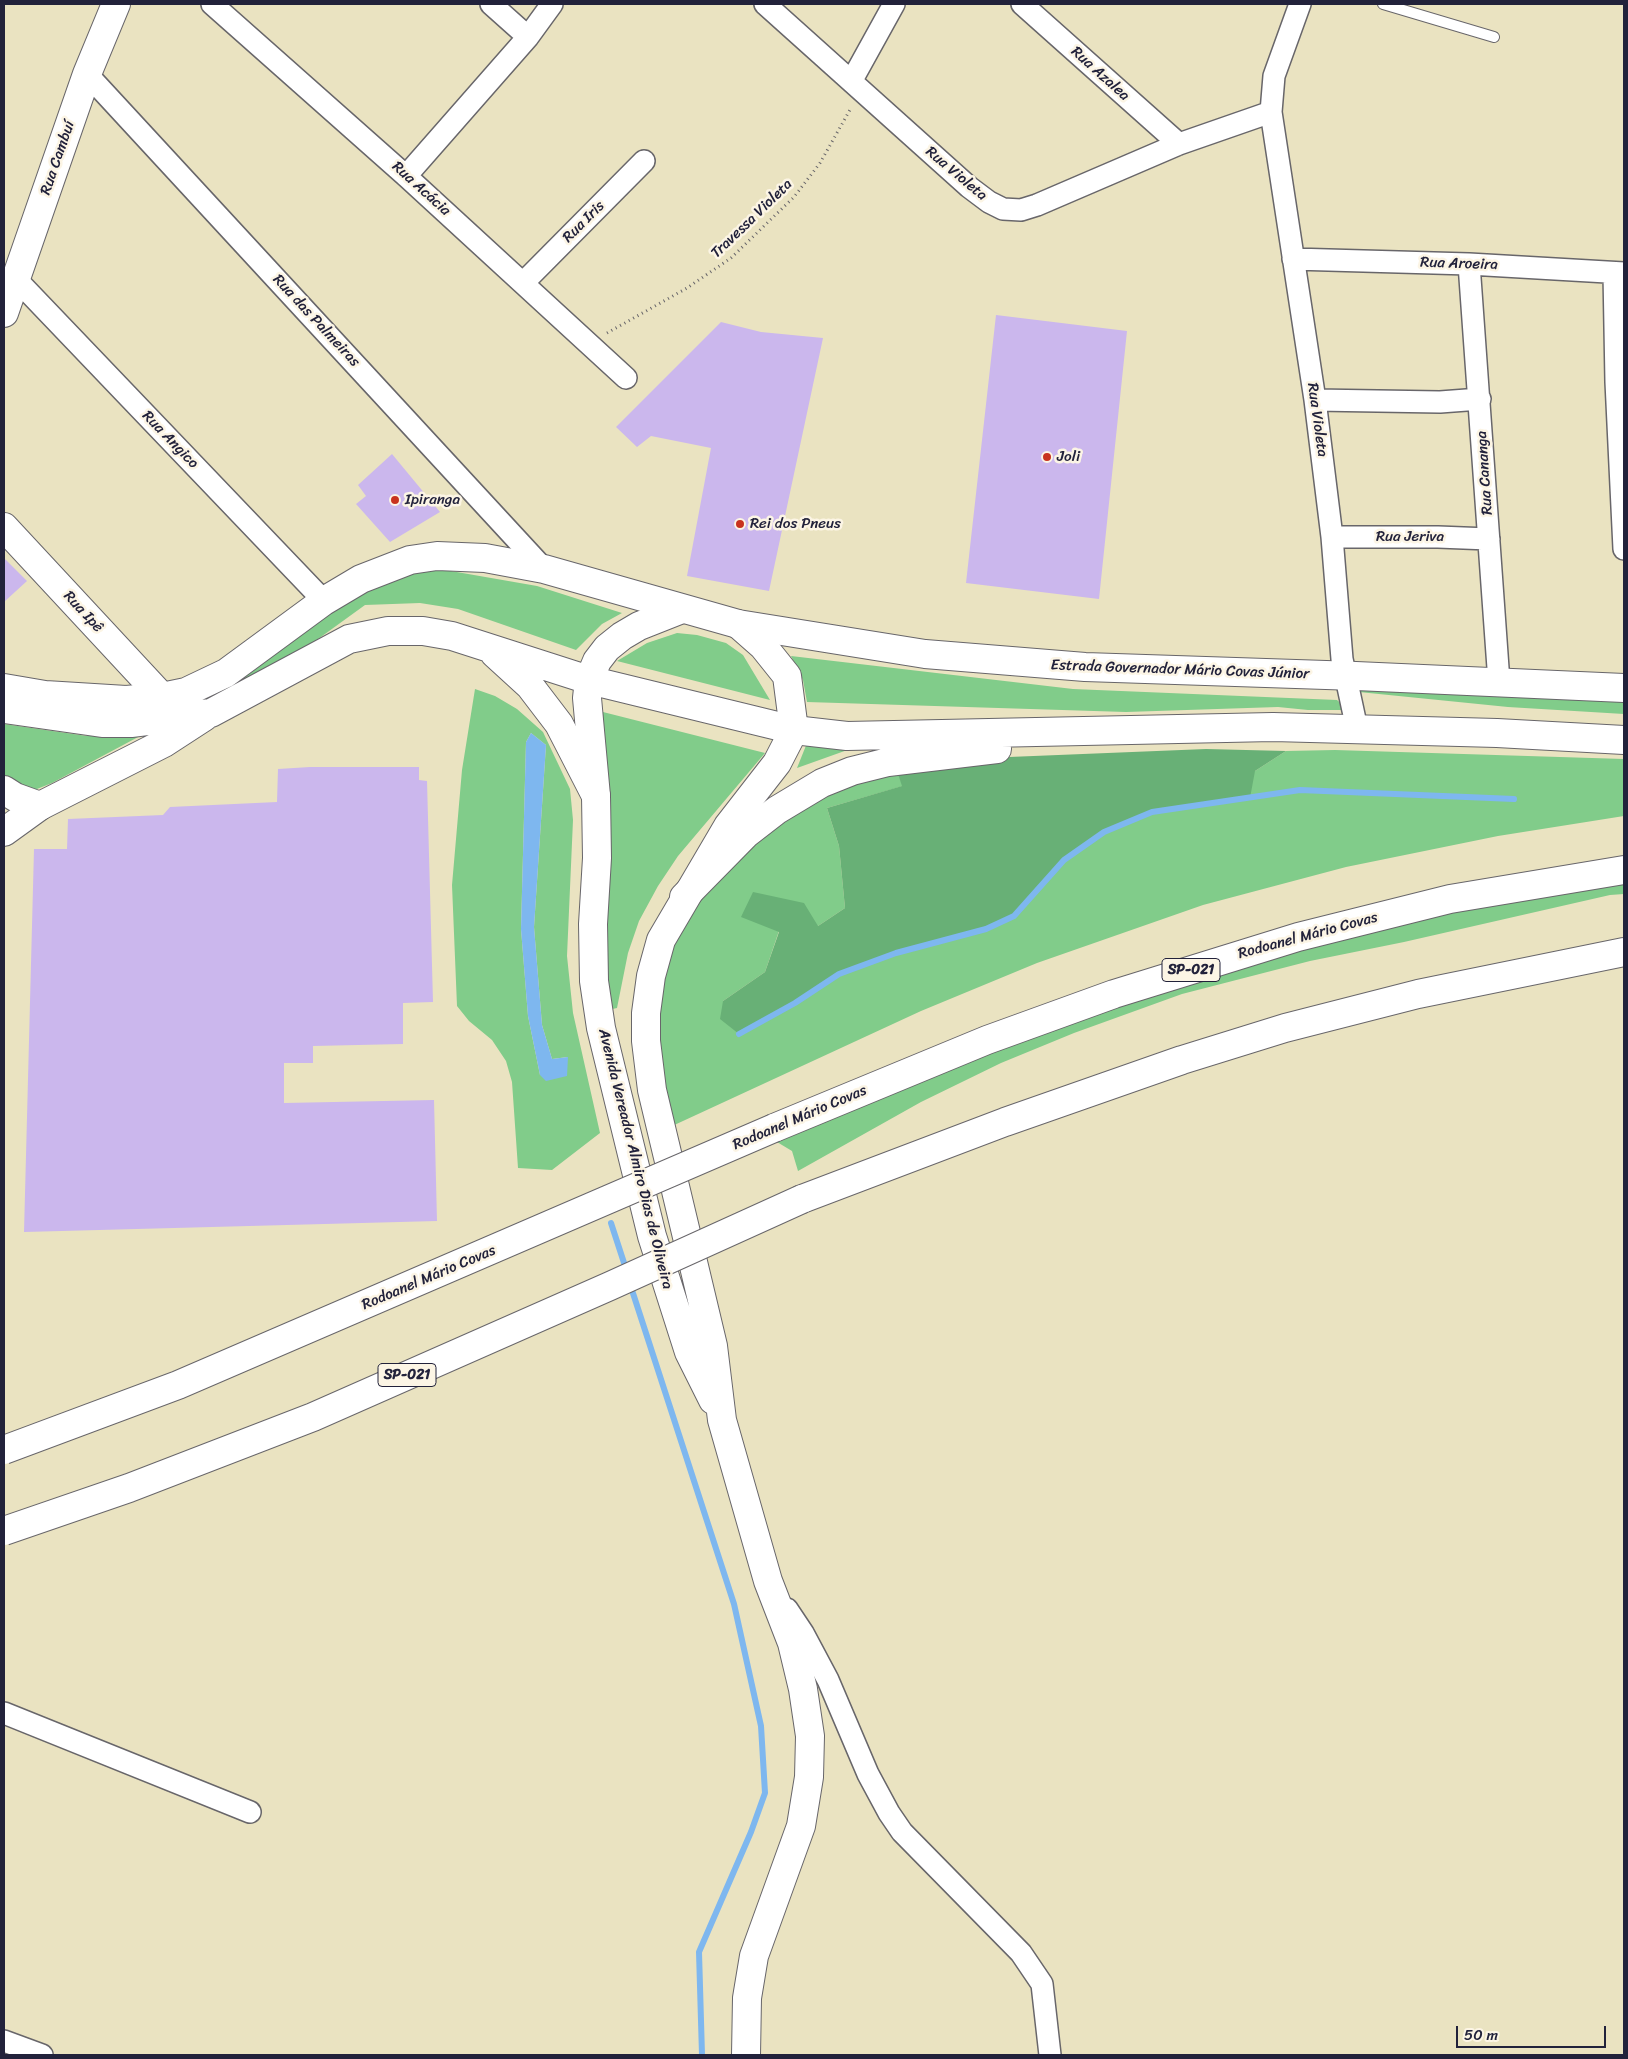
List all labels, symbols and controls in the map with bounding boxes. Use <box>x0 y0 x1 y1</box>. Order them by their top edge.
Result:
street label: Rua Azalea <box>1067 43 1133 105</box>
street label: Rua Cambuí <box>37 119 79 197</box>
street label: Rua Violeta <box>922 143 990 205</box>
street label: Rua Acácia <box>388 158 454 220</box>
street label: Travessa Violeta <box>708 176 796 262</box>
street label: Rua Iris <box>559 197 609 247</box>
street label: Rua Aroeira <box>1420 254 1498 274</box>
street label: Rua das Palmeiras <box>269 271 363 371</box>
street label: Rua Violeta <box>1303 382 1331 458</box>
street label: Rua Angico <box>138 407 202 473</box>
street label: Rua Cananga <box>1473 430 1497 516</box>
place label: Joli <box>1057 448 1080 466</box>
marker: Joli <box>1041 451 1053 463</box>
place label: Ipiranga <box>405 491 460 509</box>
marker: Ipiranga <box>389 494 401 506</box>
place label: Rei dos Pneus <box>750 515 841 533</box>
marker: Rei dos Pneus <box>734 518 746 530</box>
street label: Rua Jeriva <box>1376 528 1444 546</box>
street label: Rua Ipê <box>59 588 107 636</box>
street label: Estrada Governador Mário Covas Júnior <box>1050 656 1310 684</box>
street label: Rodoanel Mário Covas <box>1236 909 1380 963</box>
road number: SP-021 <box>1162 958 1220 982</box>
street label: Avenida Vereador Almiro Dias de Oliveira <box>594 1027 676 1291</box>
street label: Rodoanel Mário Covas <box>730 1082 870 1154</box>
street label: Rodoanel Mário Covas <box>359 1242 499 1314</box>
road number: SP-021 <box>378 1364 436 1386</box>
scale bar <box>1458 2016 1608 2048</box>
text: 50 m <box>1464 2022 1498 2048</box>

